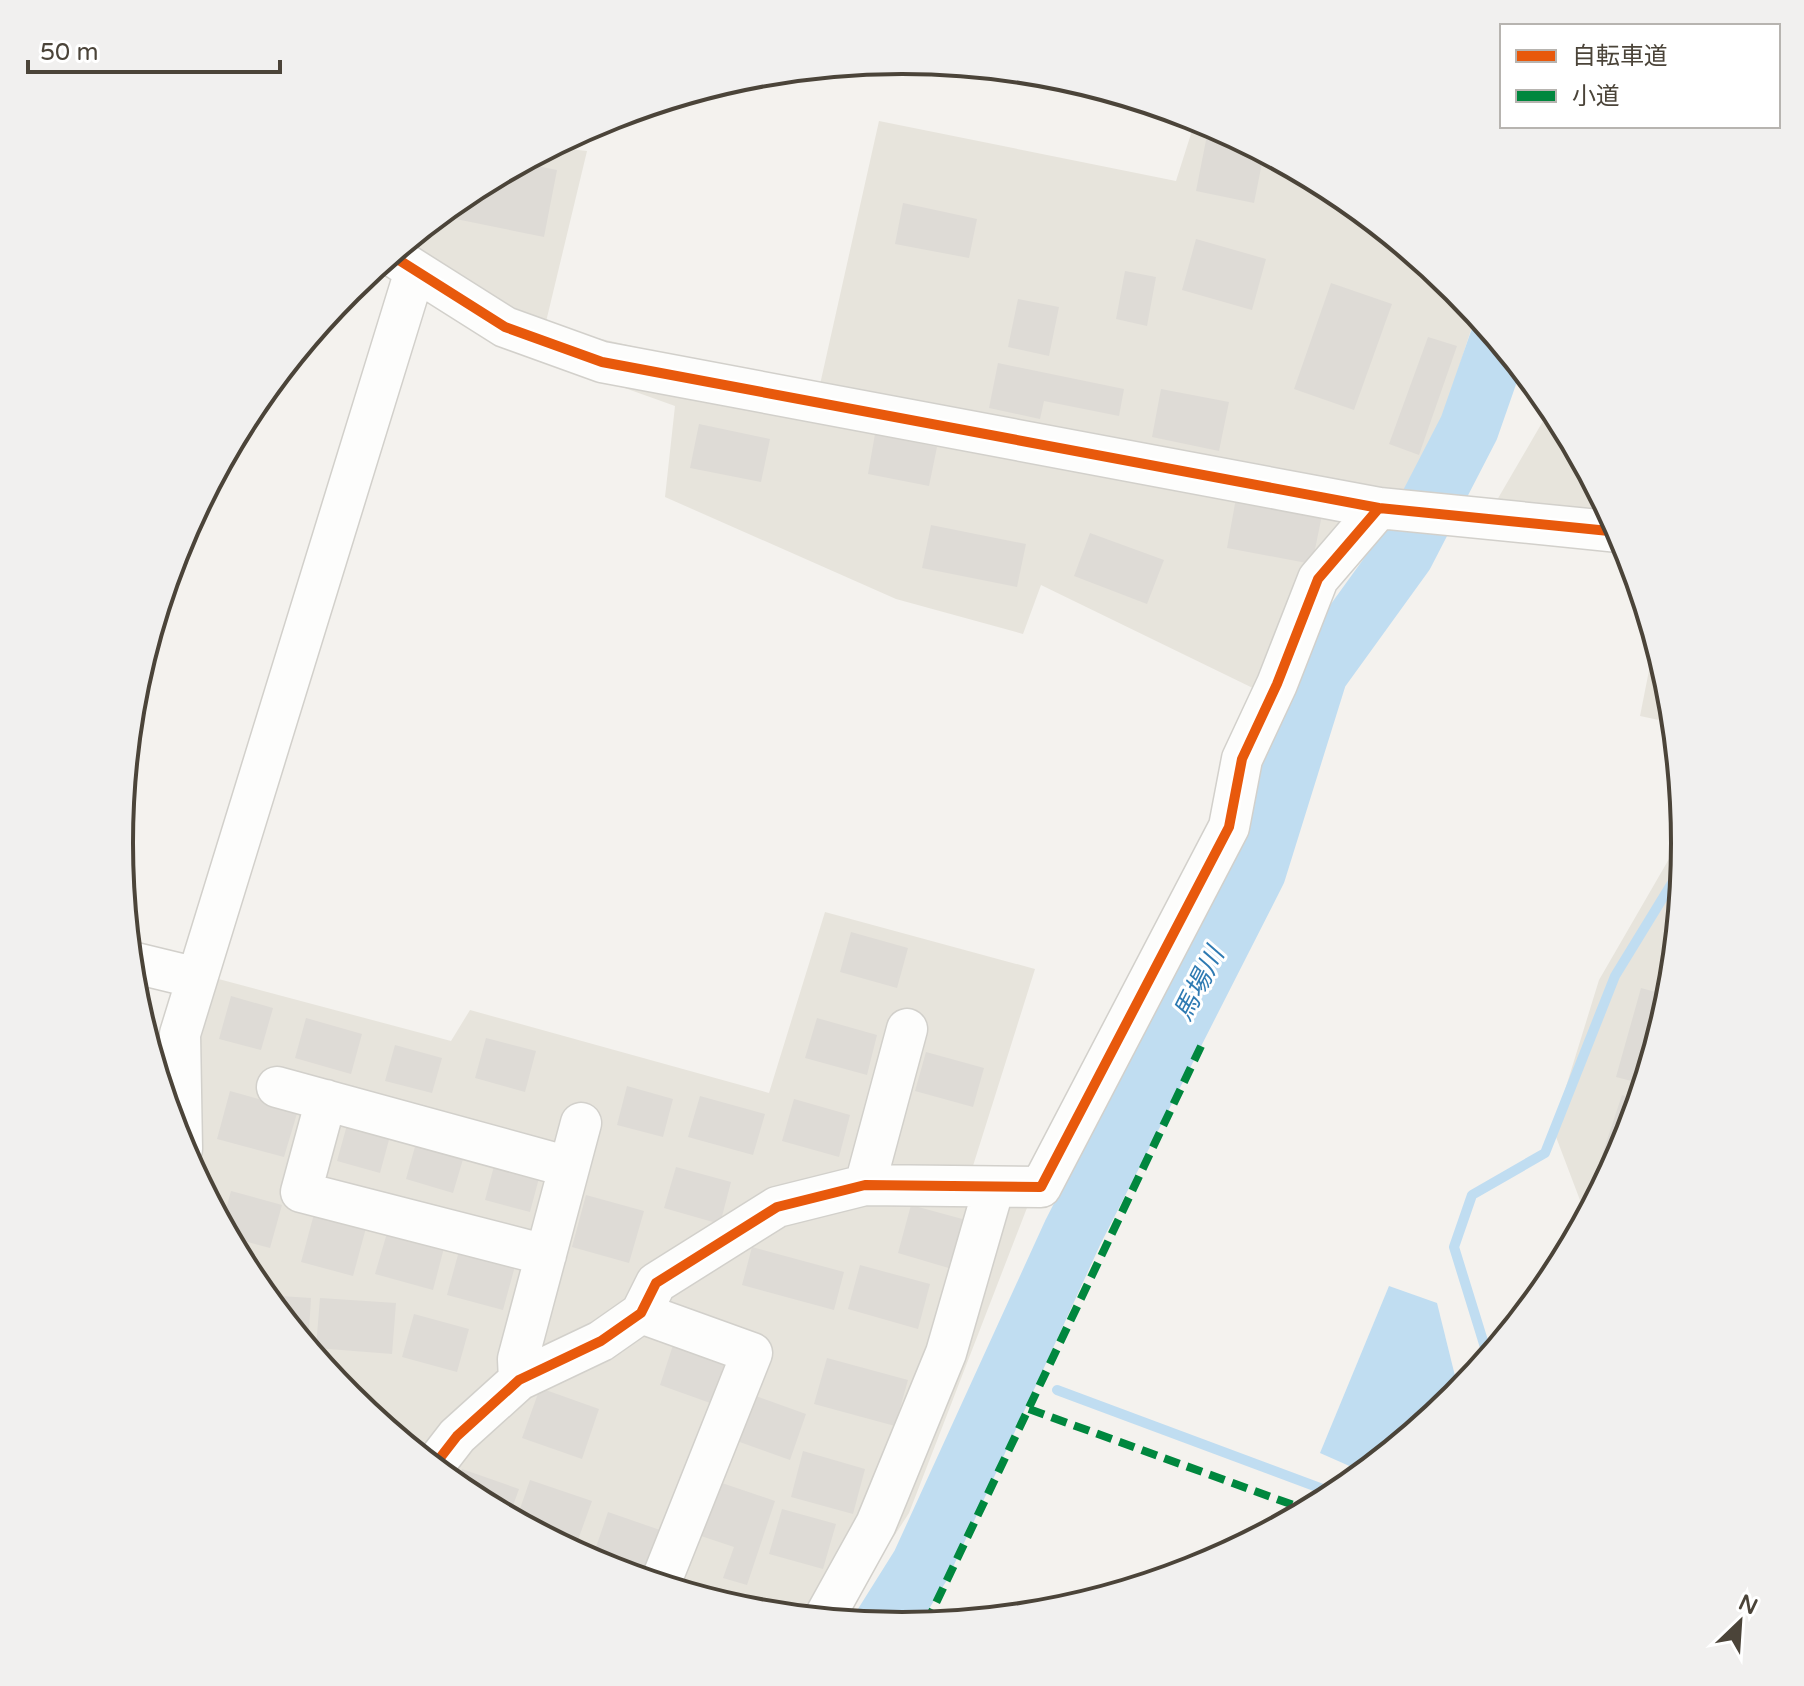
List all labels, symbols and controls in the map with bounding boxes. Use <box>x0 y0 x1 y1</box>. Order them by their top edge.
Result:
scale bar <box>28 24 280 74</box>
legend <box>1500 24 1780 128</box>
text: 50 m <box>40 38 98 67</box>
text: 自転車道 <box>1572 42 1668 71</box>
text: 小道 <box>1572 82 1620 111</box>
water label: 馬場川 <box>1167 940 1232 1026</box>
north arrow <box>1700 1582 1780 1662</box>
text: N <box>1735 1589 1762 1620</box>

